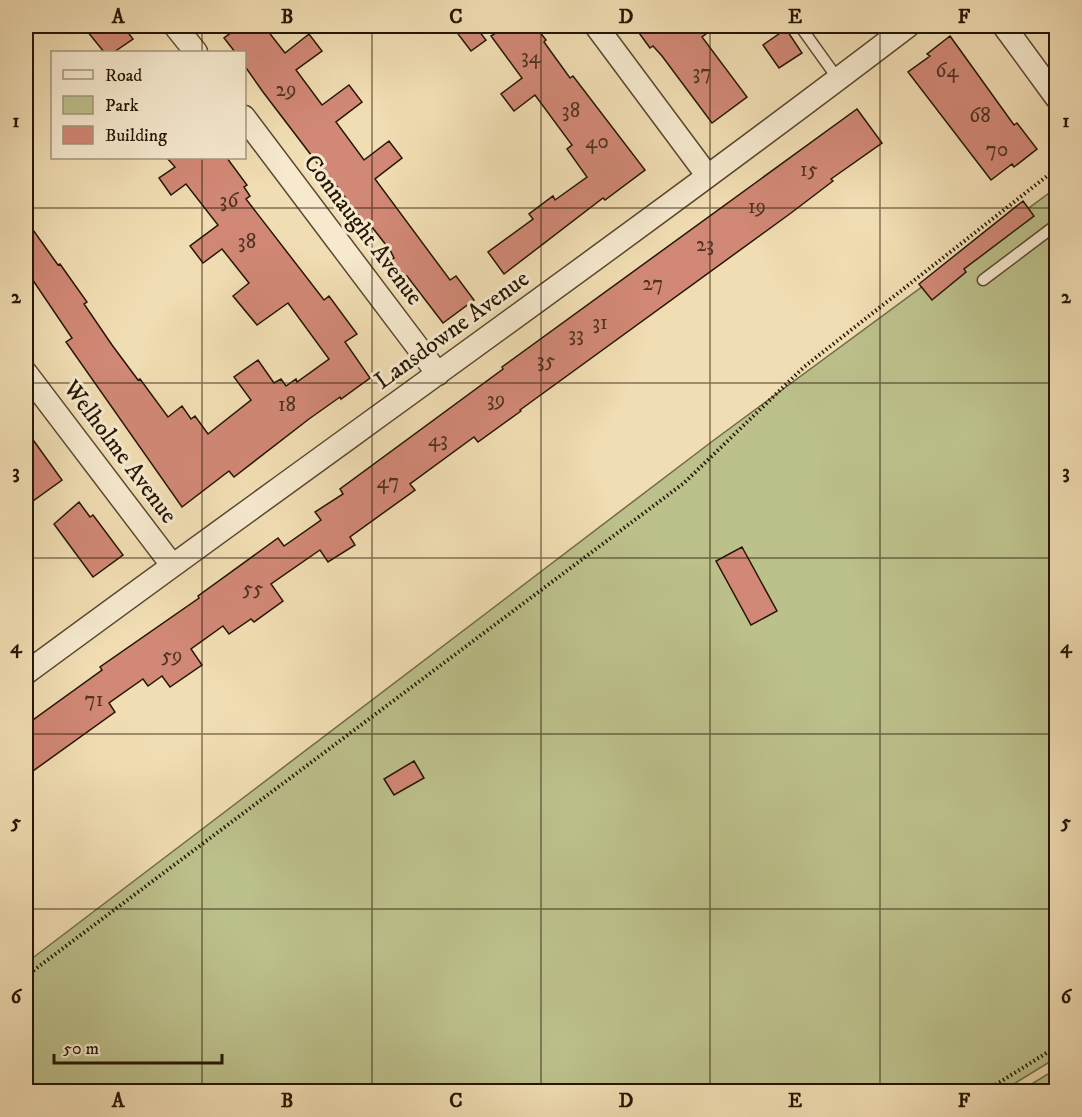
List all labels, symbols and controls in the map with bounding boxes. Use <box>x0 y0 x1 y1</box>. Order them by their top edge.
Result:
text: A <box>111 5 126 30</box>
text: B <box>281 5 293 30</box>
text: C <box>449 5 463 30</box>
text: D <box>619 5 634 30</box>
text: E <box>788 5 802 30</box>
text: F <box>958 5 971 30</box>
house number: 34 <box>521 44 542 70</box>
legend <box>51 51 246 159</box>
house number: 64 <box>935 58 959 84</box>
house number: 37 <box>693 60 711 86</box>
text: Road <box>105 65 142 87</box>
house number: 29 <box>276 77 296 103</box>
text: Park <box>105 95 139 117</box>
house number: 38 <box>562 98 580 124</box>
house number: 68 <box>969 103 991 129</box>
text: 1 <box>12 109 20 134</box>
text: 1 <box>1062 109 1070 134</box>
text: Building <box>105 125 167 147</box>
house number: 40 <box>585 129 609 155</box>
house number: 70 <box>986 137 1008 163</box>
street label: Connaught Avenue <box>297 149 429 311</box>
house number: 15 <box>800 157 818 183</box>
house number: 36 <box>220 188 239 214</box>
house number: 19 <box>748 194 766 220</box>
house number: 38 <box>238 229 256 255</box>
house number: 23 <box>696 232 714 258</box>
street label: Lansdowne Avenue <box>369 264 535 396</box>
house number: 27 <box>643 271 663 297</box>
text: 2 <box>11 285 22 310</box>
text: 2 <box>1061 285 1072 310</box>
house number: 31 <box>592 310 608 336</box>
house number: 33 <box>568 322 584 348</box>
house number: 35 <box>537 348 555 374</box>
street label: Welholme Avenue <box>56 374 184 530</box>
house number: 39 <box>487 387 505 413</box>
house number: 18 <box>278 392 296 418</box>
house number: 43 <box>428 427 448 453</box>
text: 3 <box>12 460 20 485</box>
text: 3 <box>1062 460 1070 485</box>
house number: 47 <box>377 469 399 495</box>
house number: 55 <box>243 576 263 602</box>
text: 4 <box>10 635 23 660</box>
text: 4 <box>1060 635 1073 660</box>
house number: 59 <box>162 643 182 669</box>
house number: 71 <box>85 687 103 713</box>
text: 5 <box>10 810 21 835</box>
text: 5 <box>1060 810 1071 835</box>
text: 6 <box>11 985 23 1010</box>
text: 6 <box>1061 985 1073 1010</box>
scale bar <box>54 1027 222 1065</box>
text: 50 m <box>63 1038 99 1060</box>
text: A <box>111 1089 126 1114</box>
text: B <box>281 1089 293 1114</box>
text: C <box>449 1089 463 1114</box>
text: D <box>619 1089 634 1114</box>
text: E <box>788 1089 802 1114</box>
text: F <box>958 1089 971 1114</box>

